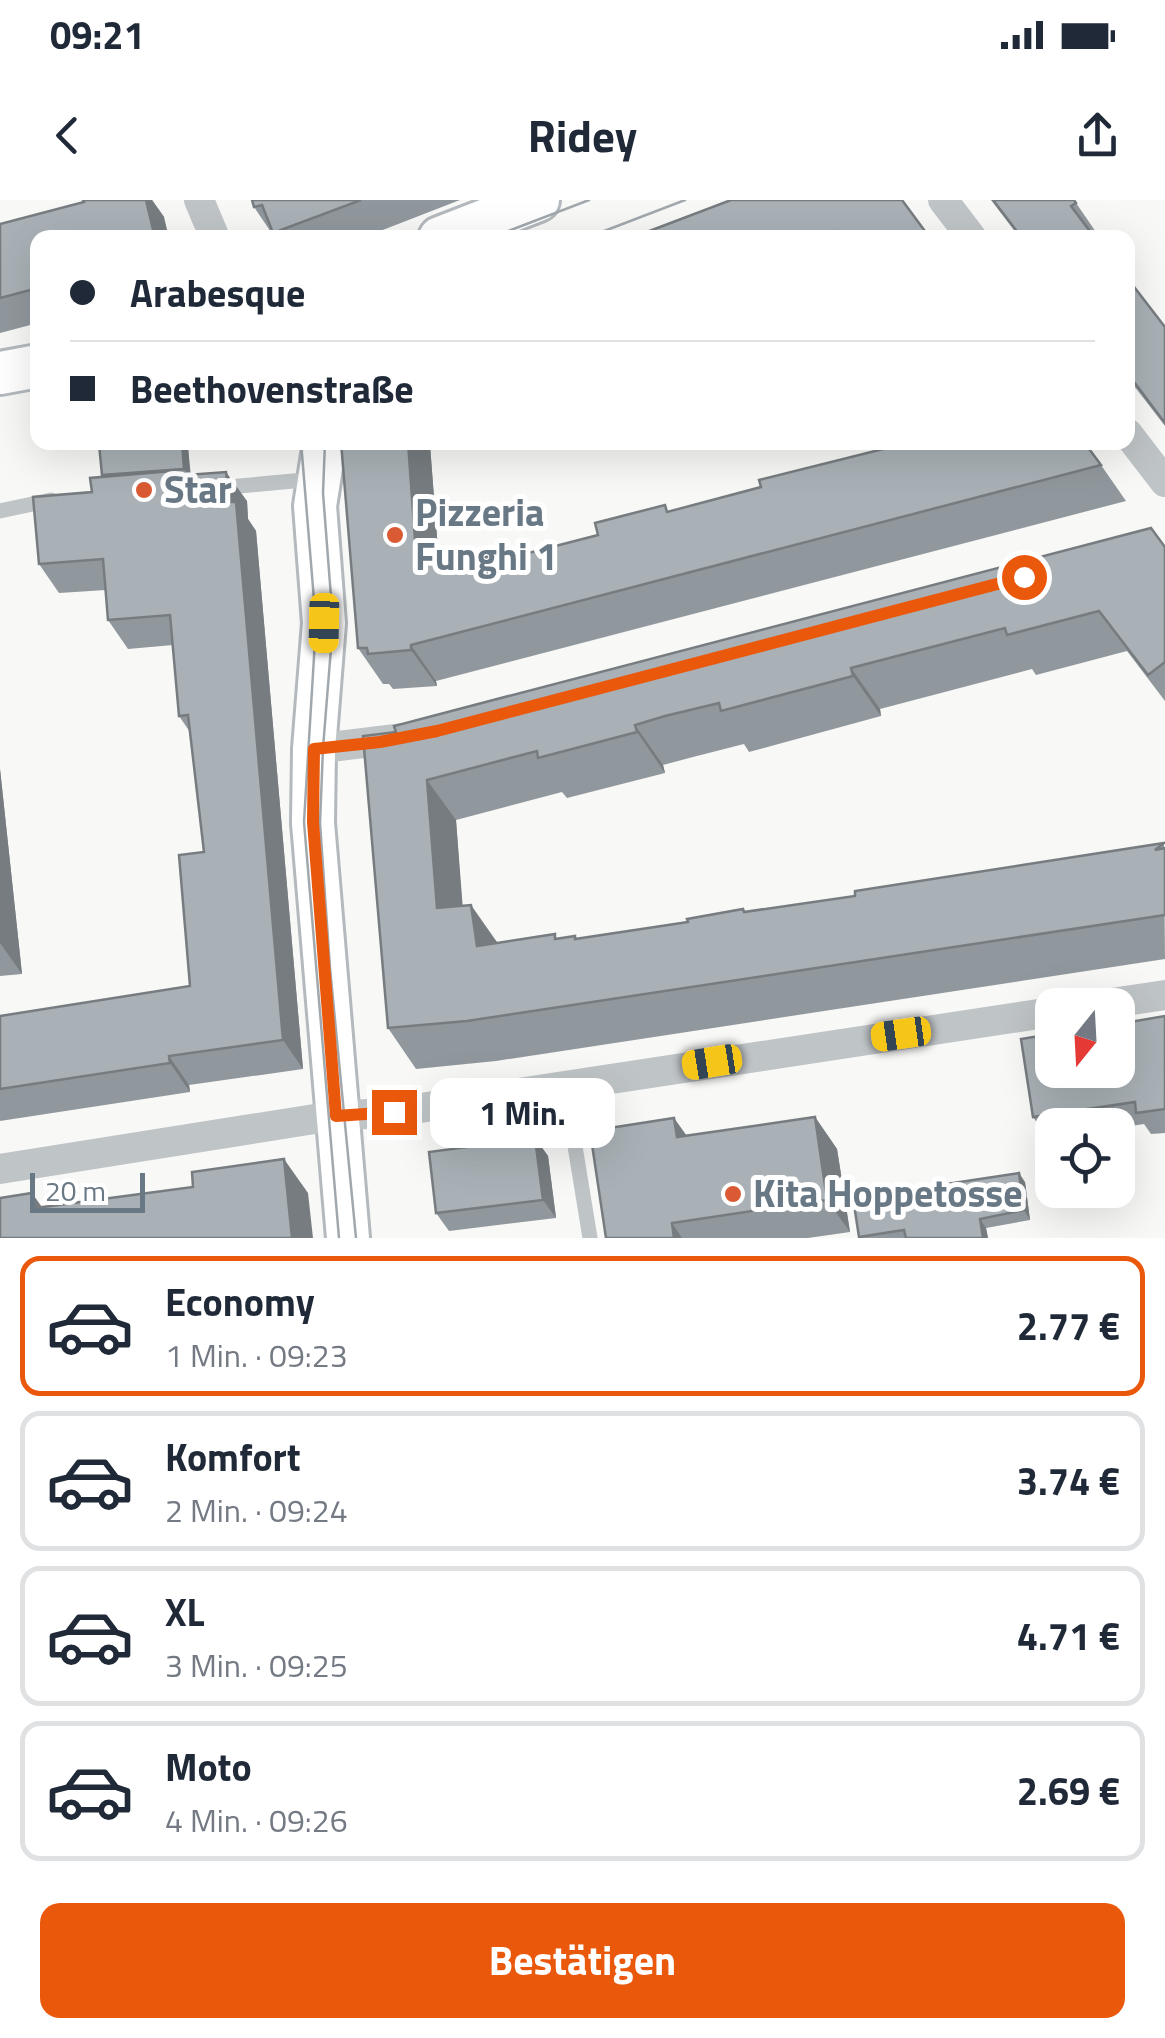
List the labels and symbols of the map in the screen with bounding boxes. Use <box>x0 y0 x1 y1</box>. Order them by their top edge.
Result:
place label: Star <box>164 460 232 518</box>
marker: Star <box>133 479 155 501</box>
place label: Pizzeria Funghi 1 <box>415 483 557 585</box>
marker: Pizzeria Funghi 1 <box>384 524 406 546</box>
route start <box>1002 555 1047 600</box>
car <box>308 593 340 653</box>
north arrow <box>1035 988 1135 1088</box>
car <box>869 1015 933 1053</box>
car <box>680 1042 744 1082</box>
callout: 1 Min. <box>429 1077 614 1147</box>
route end <box>372 1090 417 1135</box>
place label: Kita Hoppetosse <box>753 1164 1023 1222</box>
scale bar <box>30 1168 145 1213</box>
marker: Kita Hoppetosse <box>722 1183 744 1205</box>

